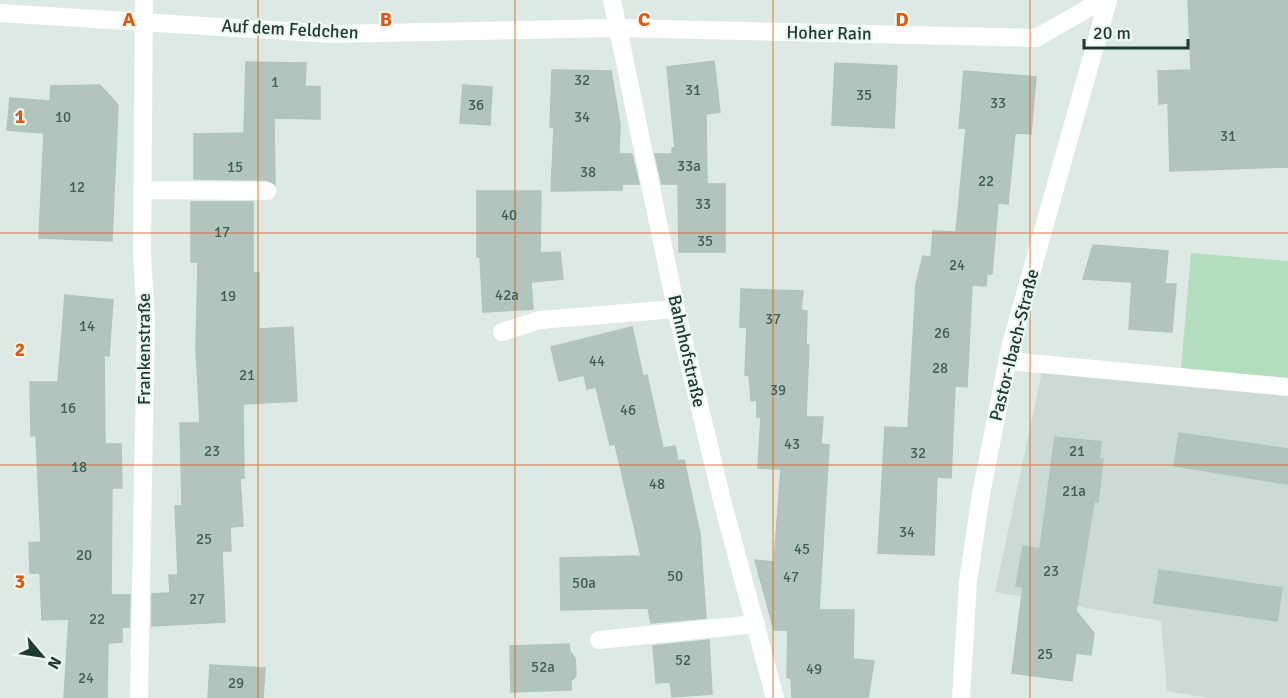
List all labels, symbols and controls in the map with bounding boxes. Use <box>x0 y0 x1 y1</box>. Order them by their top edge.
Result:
text: A <box>123 7 136 32</box>
text: B <box>380 7 392 32</box>
text: C <box>638 7 650 32</box>
text: D <box>895 7 909 32</box>
scale bar <box>1084 12 1188 50</box>
street label: Auf dem Feldchen <box>221 14 359 44</box>
street label: Hoher Rain <box>786 21 872 45</box>
text: 20 m <box>1093 22 1131 44</box>
house number: 32 <box>574 71 590 89</box>
house number: 1 <box>271 73 279 91</box>
house number: 31 <box>685 81 701 99</box>
house number: 35 <box>856 86 872 104</box>
house number: 33 <box>990 94 1006 112</box>
house number: 36 <box>468 96 484 114</box>
text: 1 <box>15 104 26 129</box>
house number: 10 <box>55 108 71 126</box>
house number: 34 <box>574 108 590 126</box>
house number: 31 <box>1220 127 1236 145</box>
house number: 33a <box>677 157 701 175</box>
house number: 15 <box>227 158 243 176</box>
house number: 38 <box>580 163 596 181</box>
house number: 22 <box>978 172 994 190</box>
house number: 12 <box>69 178 85 196</box>
house number: 33 <box>695 195 711 213</box>
house number: 40 <box>501 206 517 224</box>
house number: 17 <box>214 223 230 241</box>
house number: 35 <box>697 232 713 250</box>
house number: 24 <box>949 256 965 274</box>
street label: Pastor-Ibach-Straße <box>984 267 1044 423</box>
house number: 42a <box>495 286 519 304</box>
house number: 19 <box>220 287 236 305</box>
street label: Frankenstraße <box>133 293 155 405</box>
street label: Bahnhofstraße <box>663 293 711 409</box>
house number: 37 <box>765 310 781 328</box>
house number: 14 <box>79 317 95 335</box>
house number: 26 <box>934 324 950 342</box>
text: 2 <box>15 337 25 362</box>
house number: 44 <box>589 352 605 370</box>
house number: 28 <box>932 359 948 377</box>
house number: 21 <box>239 366 255 384</box>
house number: 39 <box>770 381 786 399</box>
house number: 16 <box>60 399 76 417</box>
house number: 46 <box>620 401 636 419</box>
house number: 43 <box>784 435 800 453</box>
house number: 23 <box>204 442 220 460</box>
house number: 21 <box>1069 442 1085 460</box>
house number: 32 <box>910 444 926 462</box>
house number: 18 <box>71 458 87 476</box>
house number: 48 <box>649 475 665 493</box>
house number: 21a <box>1062 482 1086 500</box>
house number: 34 <box>899 523 915 541</box>
house number: 25 <box>196 530 212 548</box>
house number: 45 <box>794 540 810 558</box>
house number: 20 <box>76 546 92 564</box>
house number: 23 <box>1043 562 1059 580</box>
house number: 50 <box>667 567 683 585</box>
house number: 47 <box>783 568 799 586</box>
text: 3 <box>15 569 25 594</box>
house number: 50a <box>572 574 596 592</box>
house number: 27 <box>189 590 205 608</box>
house number: 22 <box>89 610 105 628</box>
north arrow <box>12 626 72 686</box>
house number: 25 <box>1037 645 1053 663</box>
house number: 52 <box>675 651 691 669</box>
text: N <box>43 653 66 673</box>
house number: 52a <box>531 658 555 676</box>
house number: 49 <box>806 660 822 678</box>
house number: 24 <box>78 669 94 687</box>
house number: 29 <box>228 674 244 692</box>

